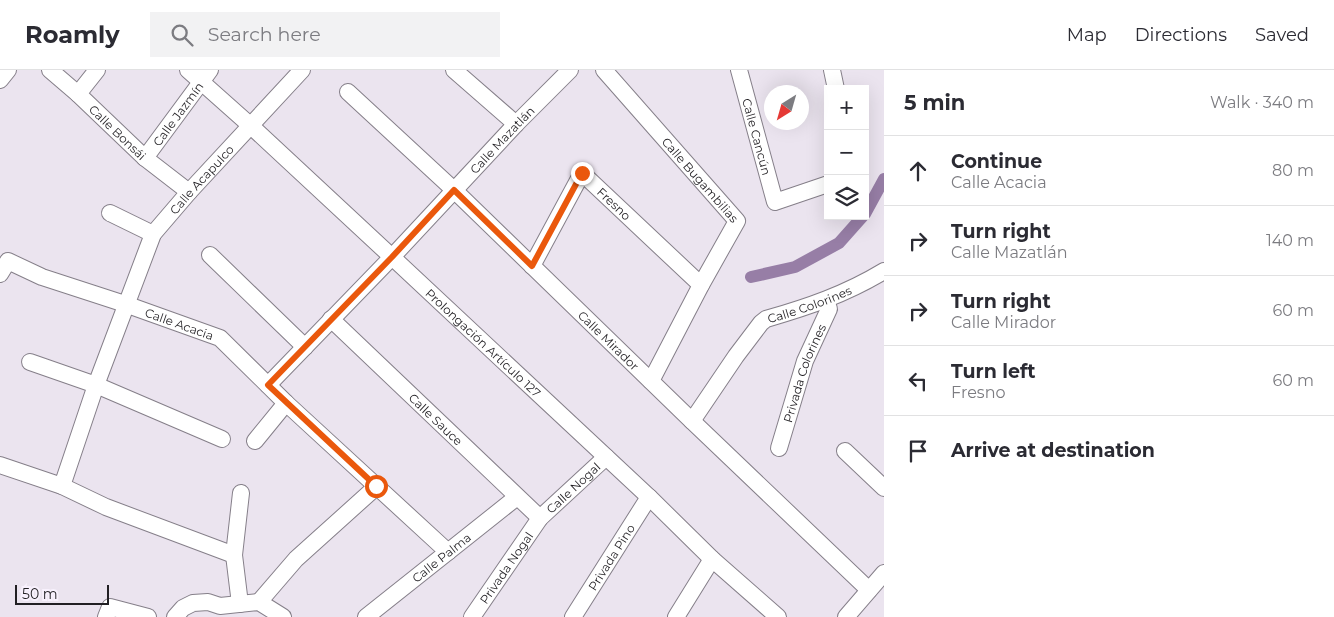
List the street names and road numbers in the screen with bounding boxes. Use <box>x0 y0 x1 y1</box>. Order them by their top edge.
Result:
street label: Calle Jazmín <box>149 79 206 149</box>
street label: Calle Cancún <box>740 96 775 177</box>
street label: Calle Bonsái <box>86 101 150 163</box>
street label: Calle Mazatlán <box>466 103 537 177</box>
street label: Calle Bugambilias <box>659 134 742 225</box>
street label: Calle Acapulco <box>166 141 237 217</box>
street label: Fresno <box>594 184 634 223</box>
street label: Calle Colorines <box>766 282 854 326</box>
street label: Prolongación Artículo 127 <box>423 285 544 400</box>
street label: Calle Acacia <box>143 304 216 343</box>
street label: Calle Mirador <box>575 307 642 373</box>
street label: Privada Colorines <box>780 321 829 424</box>
street label: Calle Sauce <box>406 390 466 448</box>
street label: Calle Nogal <box>543 459 603 516</box>
street label: Privada Pino <box>584 521 638 593</box>
street label: Calle Palma <box>409 529 474 585</box>
street label: Privada Nogal <box>476 529 536 606</box>

